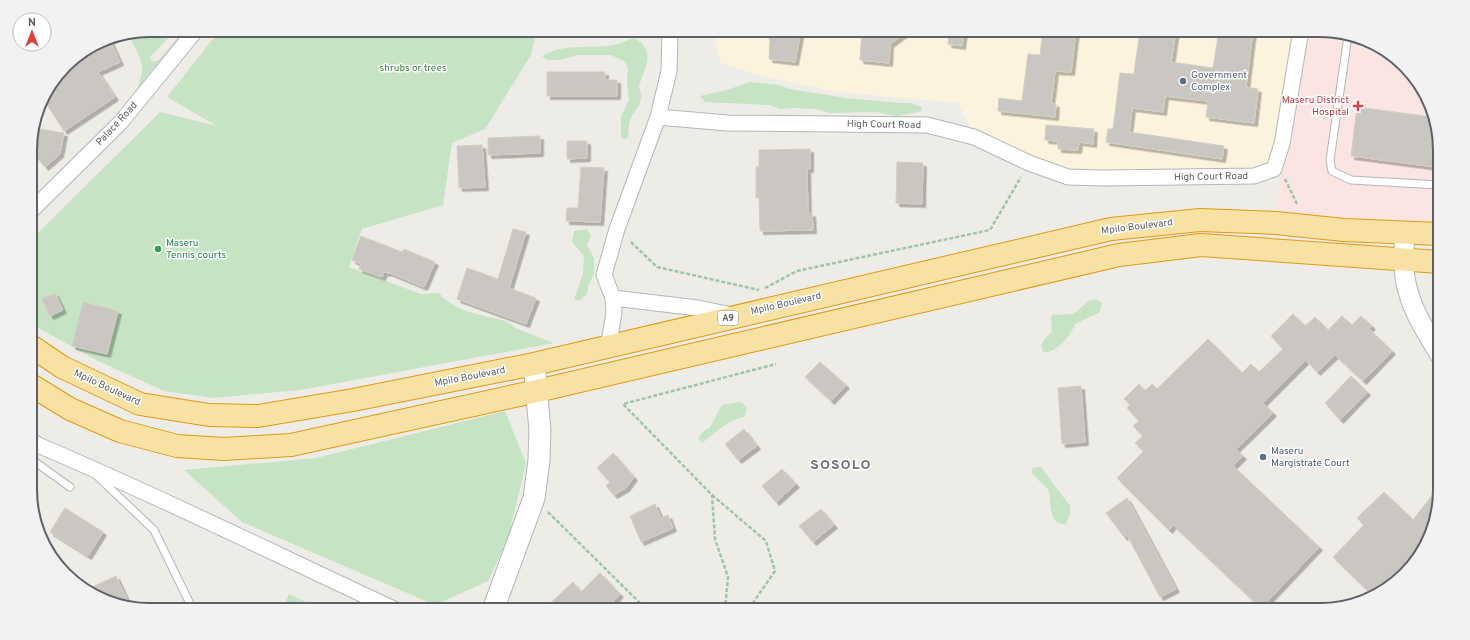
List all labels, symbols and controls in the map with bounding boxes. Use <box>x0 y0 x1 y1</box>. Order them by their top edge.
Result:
north arrow <box>12 12 52 52</box>
text: N <box>28 16 36 30</box>
park label: shrubs or trees <box>380 62 447 75</box>
place label: Government Complex <box>1191 69 1247 94</box>
marker: Government Complex <box>1178 76 1188 86</box>
place label: Maseru District Hospital <box>1282 94 1349 119</box>
street label: Palace Road <box>93 99 141 149</box>
marker: Maseru District Hospital <box>1352 100 1364 112</box>
street label: High Court Road <box>847 118 921 132</box>
street label: High Court Road <box>1174 170 1248 184</box>
street label: Mpilo Boulevard <box>1100 216 1174 238</box>
place label: Maseru Tennis courts <box>166 237 226 262</box>
marker: Maseru Tennis courts <box>153 244 163 254</box>
street label: Mpilo Boulevard <box>749 290 823 318</box>
road number: A9 <box>718 311 738 325</box>
street label: Mpilo Boulevard <box>433 364 507 390</box>
street label: Mpilo Boulevard <box>72 367 142 409</box>
place label: Maseru Margistrate Court <box>1271 445 1350 470</box>
marker: Maseru Margistrate Court <box>1258 452 1268 462</box>
district label: SOSOLO <box>810 457 872 474</box>

